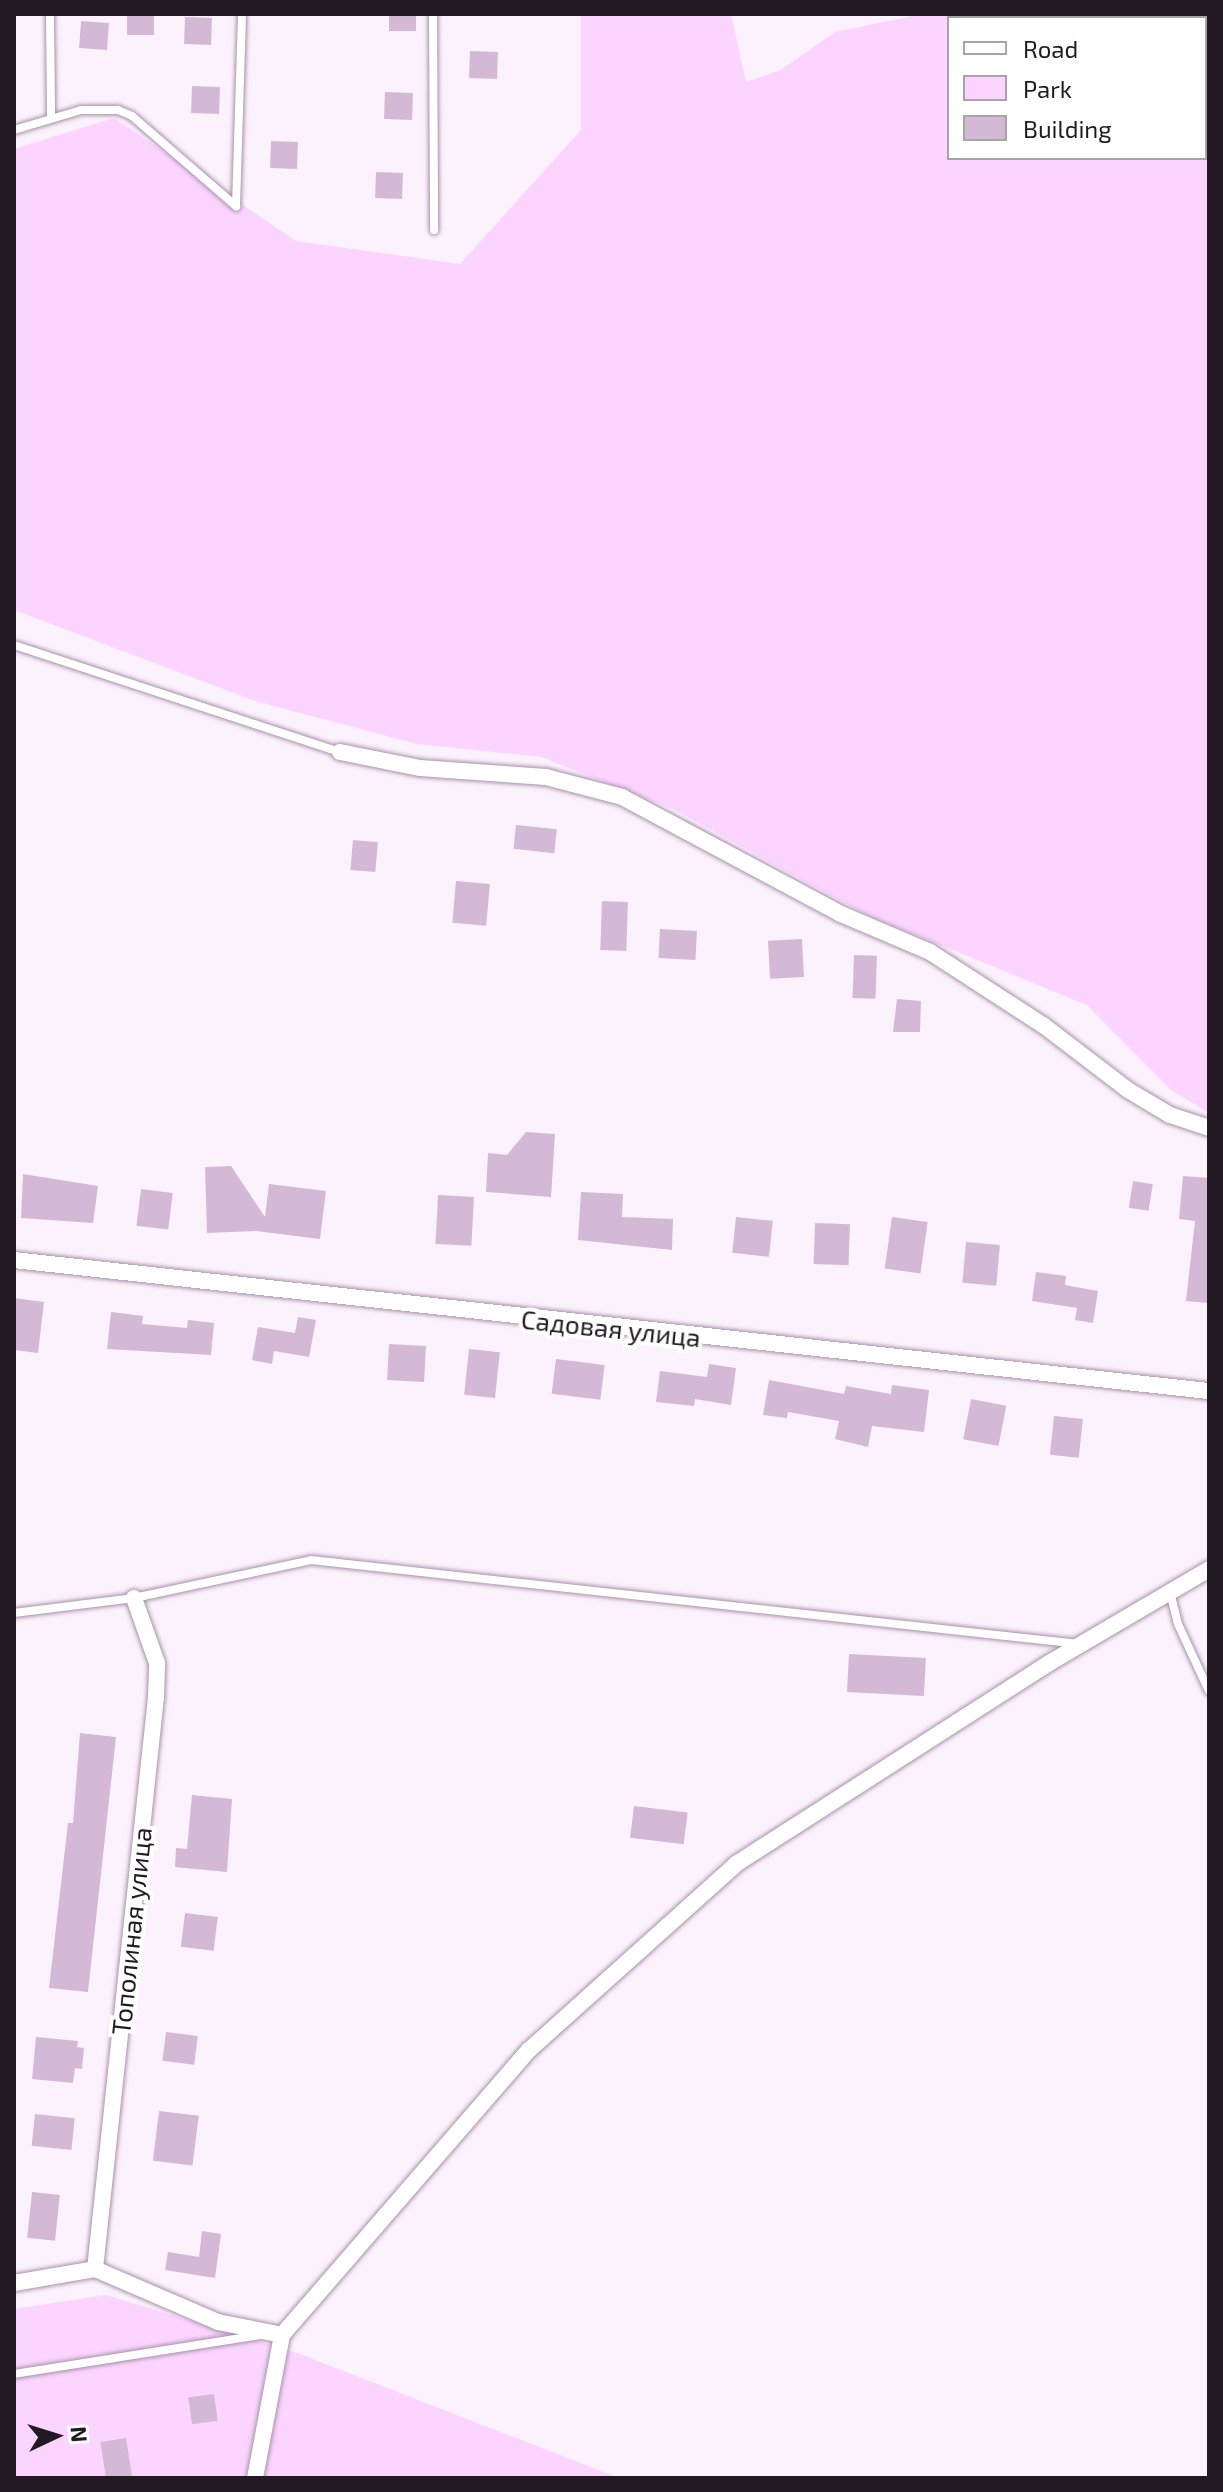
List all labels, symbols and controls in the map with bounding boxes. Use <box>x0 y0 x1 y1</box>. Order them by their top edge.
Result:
legend <box>947 16 1207 160</box>
text: Road <box>1023 34 1078 63</box>
text: Park <box>1023 74 1072 103</box>
text: Building <box>1023 114 1112 143</box>
street label: Садовая улица <box>520 1303 702 1353</box>
street label: Тополиная улица <box>105 1826 157 2036</box>
north arrow <box>16 2396 96 2476</box>
text: N <box>66 2425 93 2443</box>

